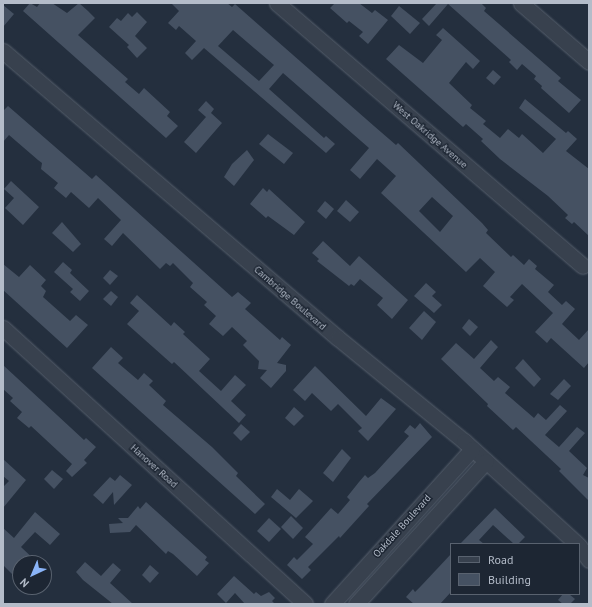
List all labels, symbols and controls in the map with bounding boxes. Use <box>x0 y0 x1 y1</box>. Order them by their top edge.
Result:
street label: West Oakridge Avenue <box>390 99 470 171</box>
street label: Cambridge Boulevard <box>252 263 328 333</box>
street label: Hanover Road <box>128 442 180 490</box>
street label: Oakdale Boulevard <box>371 492 433 560</box>
legend <box>450 543 580 595</box>
text: Road <box>488 552 513 567</box>
north arrow <box>12 555 52 595</box>
text: Building <box>488 572 531 587</box>
text: N <box>17 575 32 590</box>

